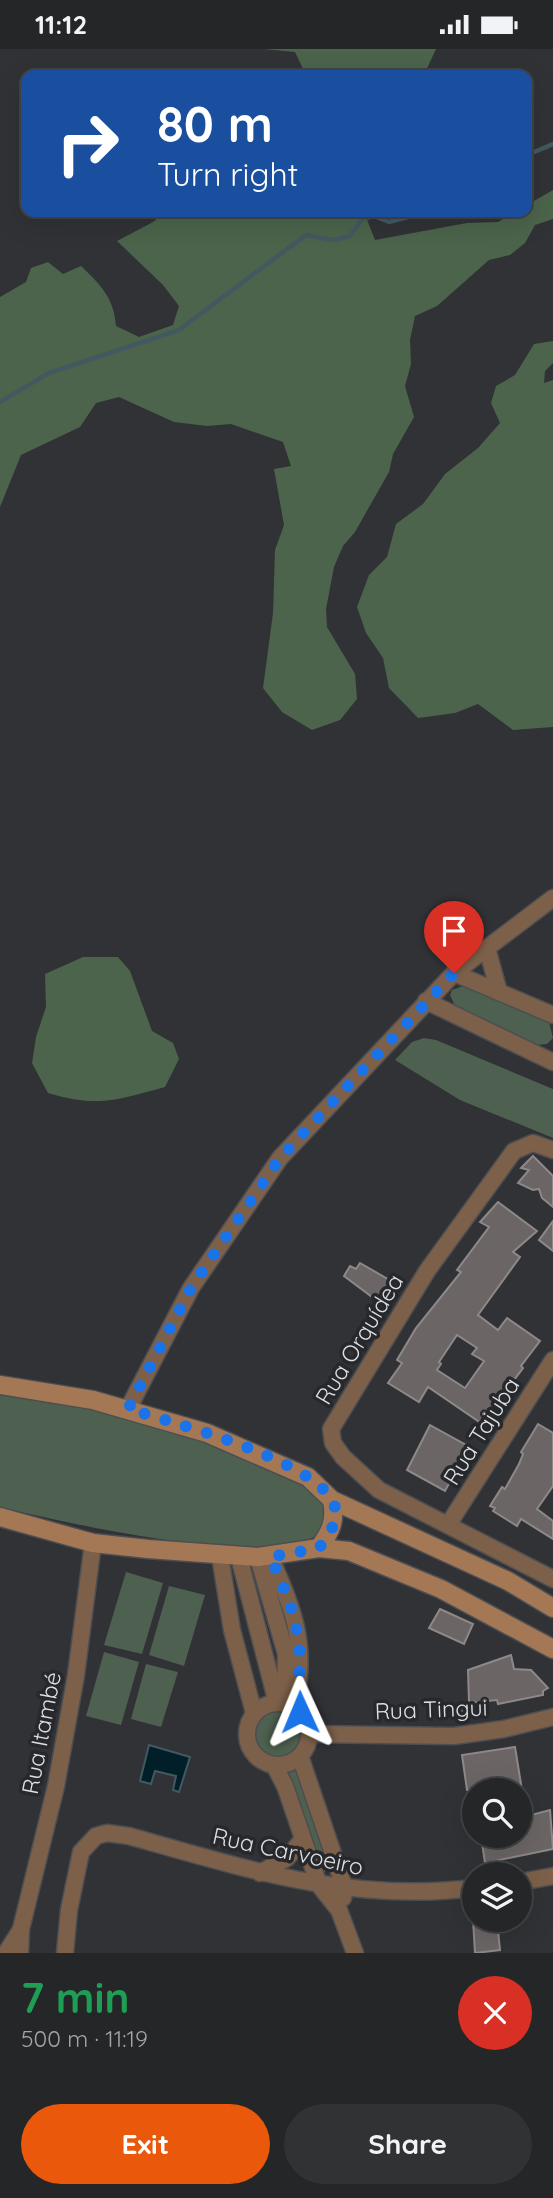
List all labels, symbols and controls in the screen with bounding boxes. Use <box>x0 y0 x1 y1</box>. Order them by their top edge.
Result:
text: 11:12 <box>35 8 87 41</box>
text: 80 m <box>157 93 273 154</box>
icon: right <box>42 98 133 189</box>
text: Turn right <box>157 154 298 194</box>
pin <box>424 901 484 973</box>
icon: arrive <box>435 912 473 950</box>
street label: Rua Orquídea <box>309 1268 409 1410</box>
street label: Rua Tajuba <box>437 1372 525 1490</box>
street label: Rua Itambé <box>15 1669 67 1797</box>
position arrow <box>263 1675 337 1749</box>
street label: Rua Tingui <box>374 1693 488 1725</box>
map controls <box>462 1778 532 1932</box>
button: search <box>462 1778 532 1848</box>
street label: Rua Carvoeiro <box>210 1821 366 1881</box>
button: layers <box>462 1862 532 1932</box>
text: 7 min <box>21 1971 130 2024</box>
button: close <box>458 1976 532 2050</box>
text: 500 m · 11:19 <box>21 2024 148 2053</box>
button: Exit <box>21 2104 270 2184</box>
button: Share <box>284 2104 532 2184</box>

